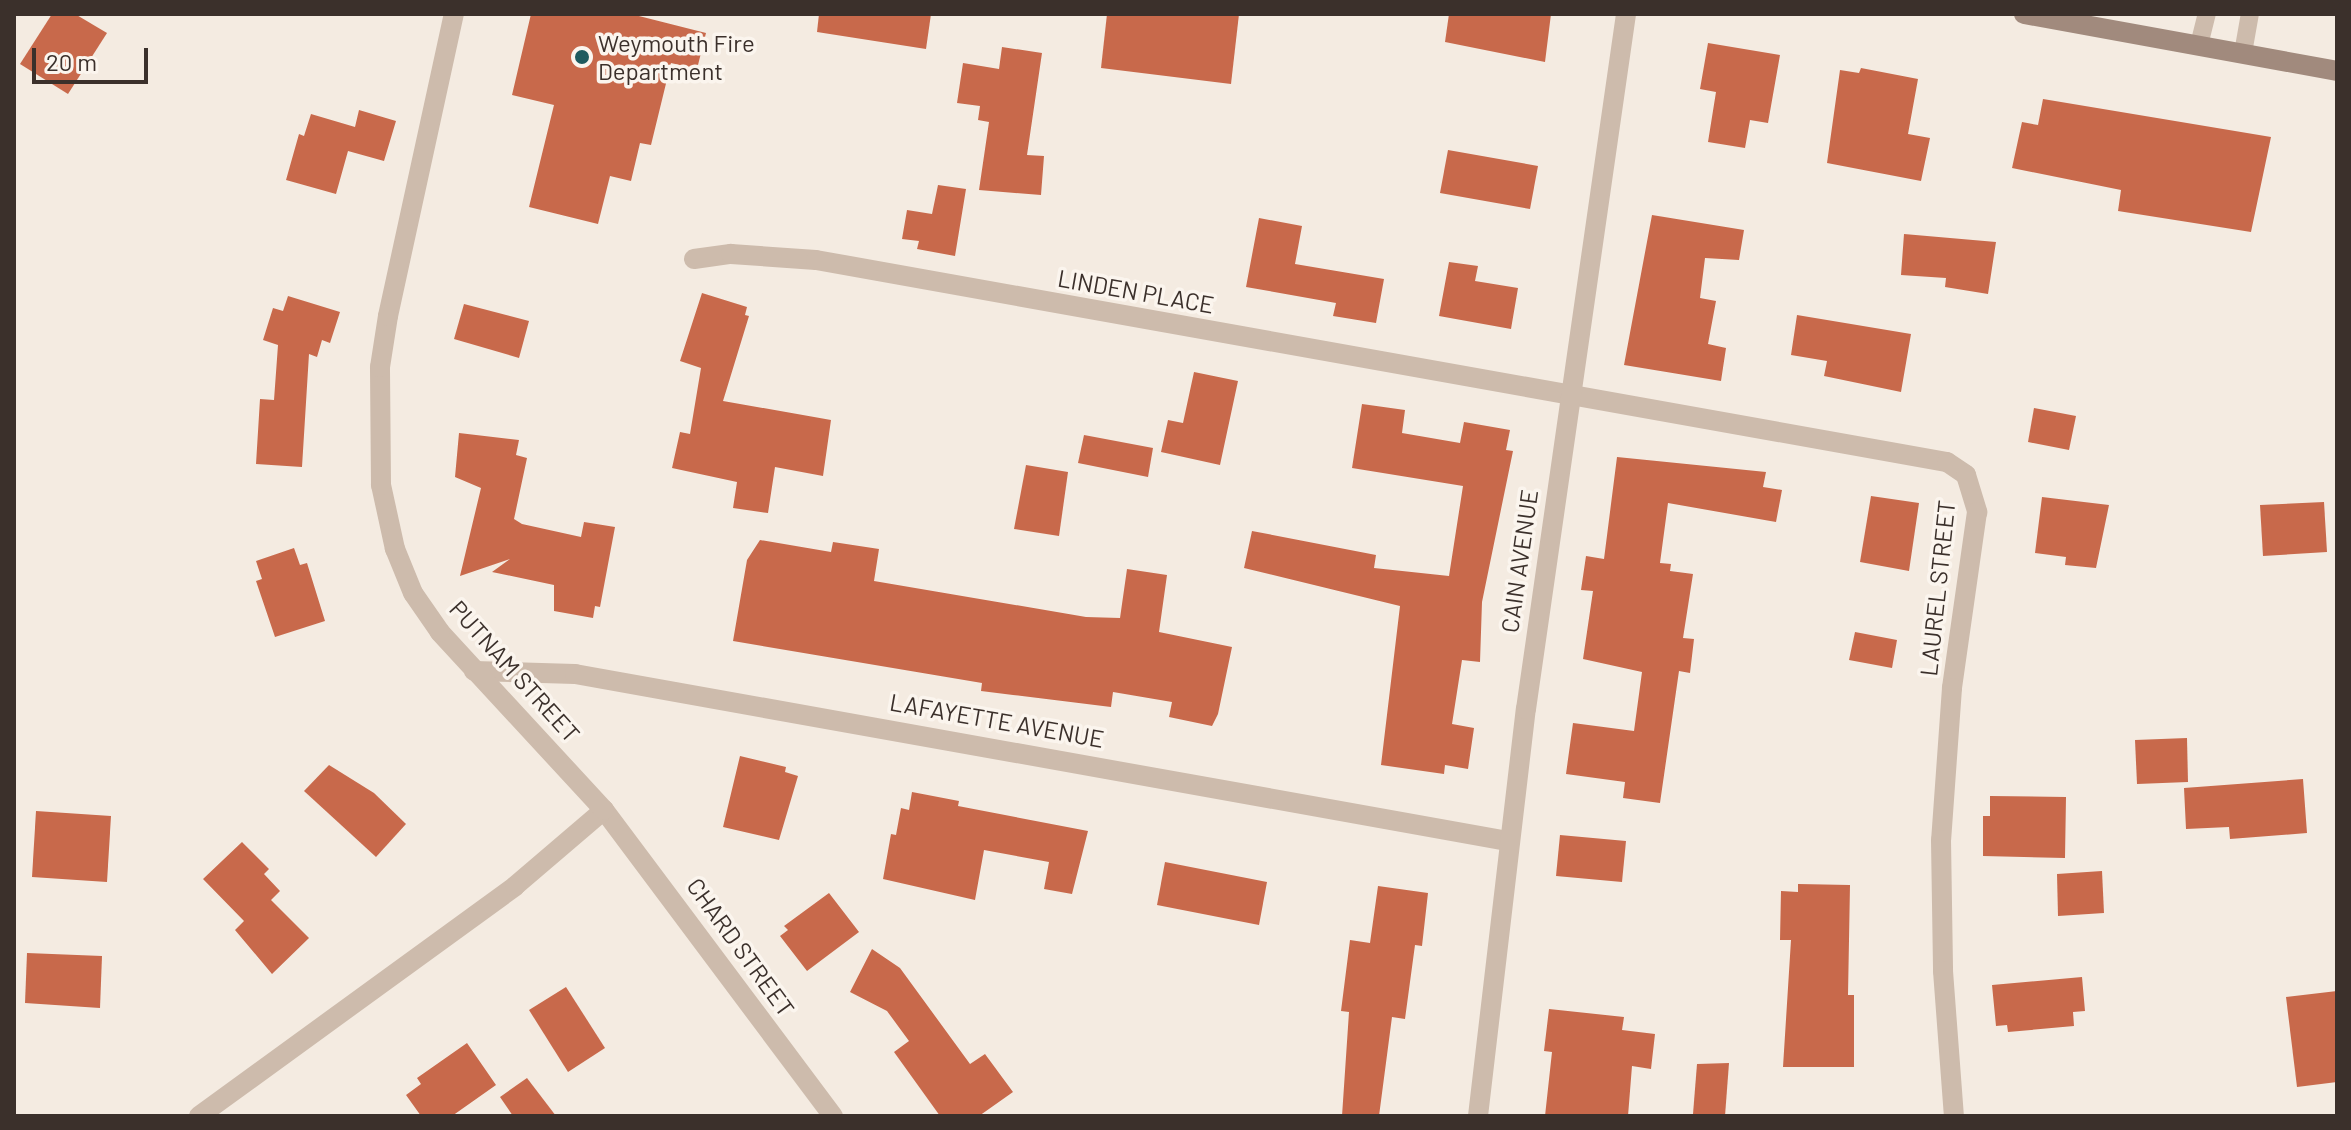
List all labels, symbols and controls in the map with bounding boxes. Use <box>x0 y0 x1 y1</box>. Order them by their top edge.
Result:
place label: Weymouth Fire Department <box>598 29 755 85</box>
scale bar <box>36 32 152 82</box>
text: 20 m <box>46 47 97 76</box>
marker: Weymouth Fire Department <box>573 48 591 66</box>
street label: LINDEN PLACE <box>1056 263 1216 319</box>
street label: CAIN AVENUE <box>1495 488 1543 634</box>
street label: LAUREL STREET <box>1913 499 1961 677</box>
street label: PUTNAM STREET <box>444 594 586 748</box>
street label: LAFAYETTE AVENUE <box>888 687 1106 753</box>
street label: CHARD STREET <box>681 872 801 1022</box>

